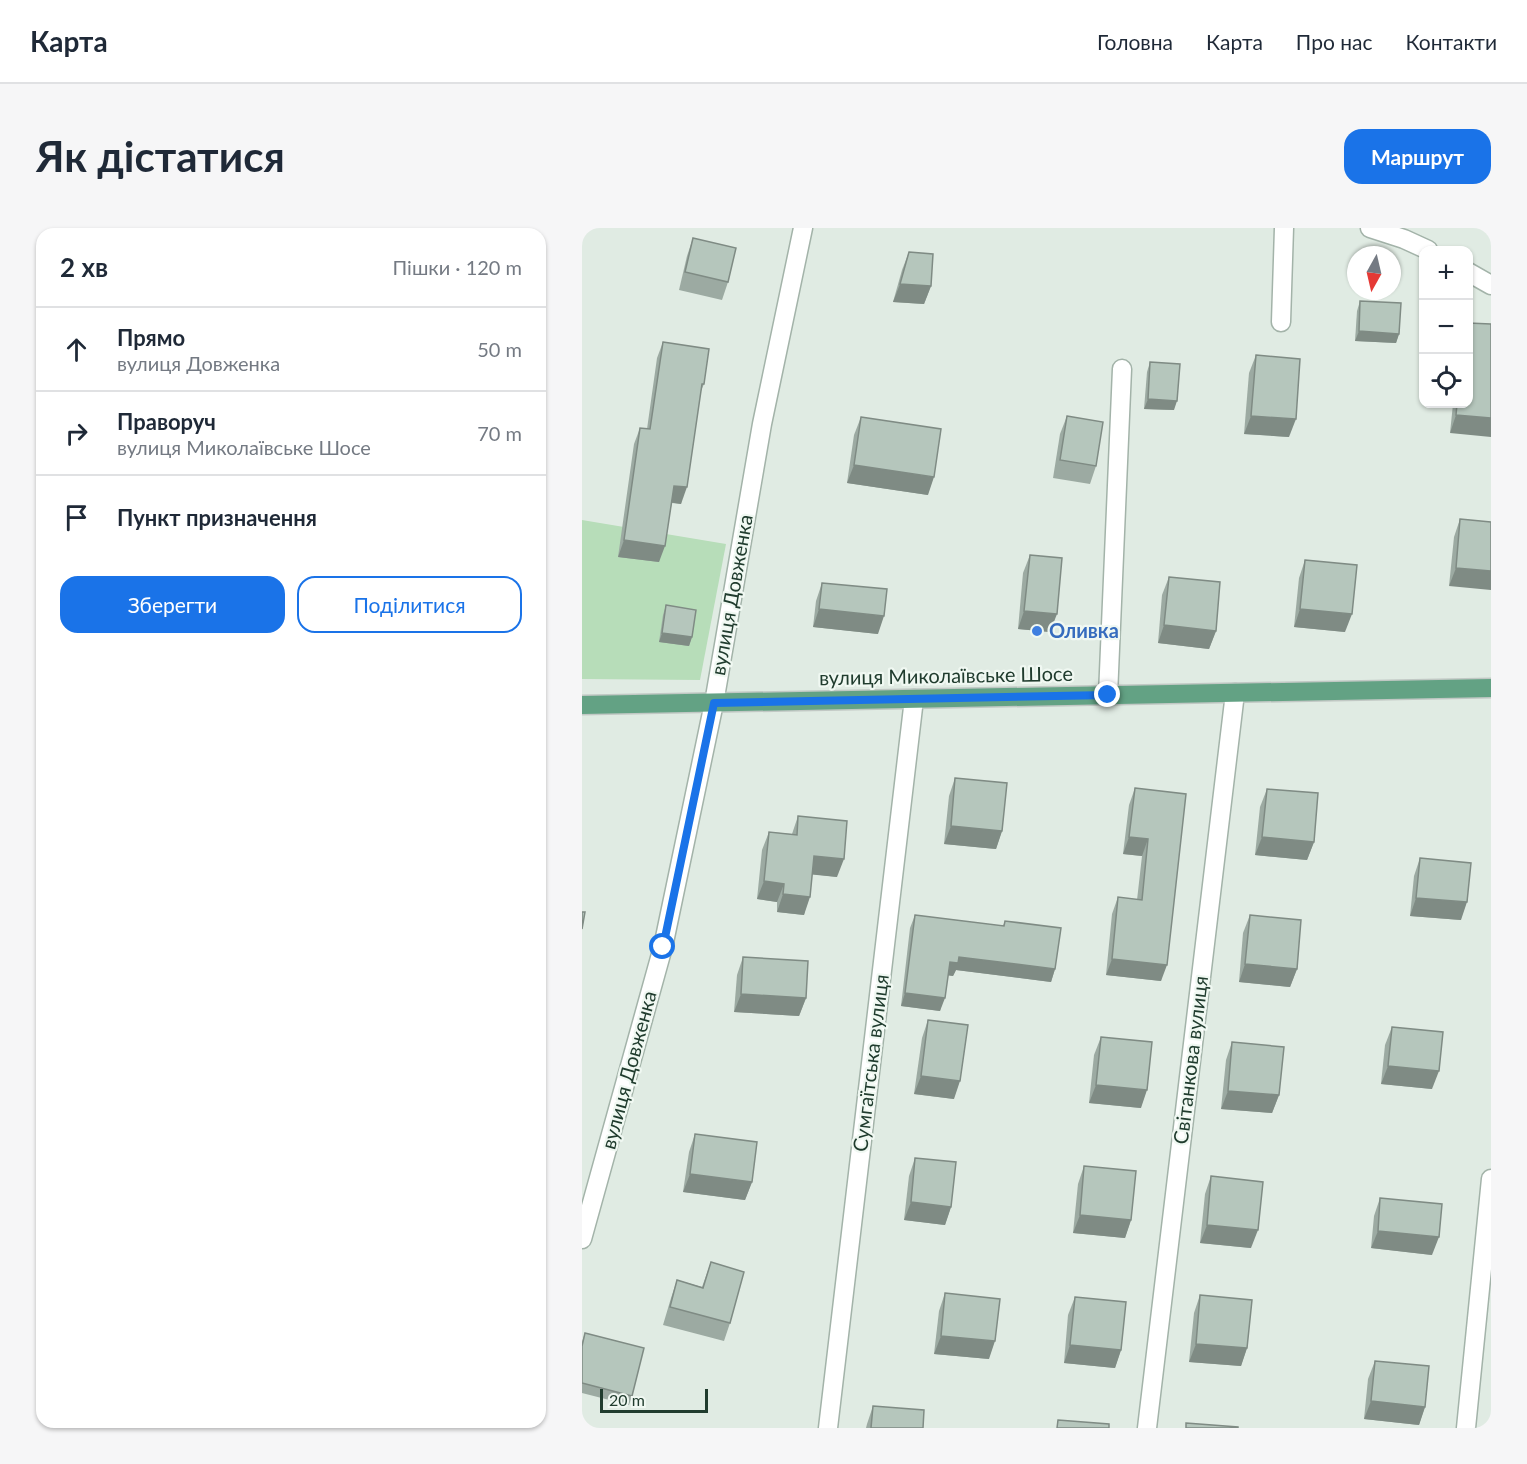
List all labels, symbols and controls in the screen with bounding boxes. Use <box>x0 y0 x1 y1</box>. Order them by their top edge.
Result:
text: Карта <box>30 24 108 58</box>
text: Головна <box>1097 29 1173 54</box>
text: Карта <box>1206 29 1263 54</box>
text: Про нас <box>1296 29 1372 54</box>
text: Контакти <box>1405 29 1497 54</box>
button: Маршрут <box>1344 129 1491 184</box>
text: Як дістатися <box>36 131 285 181</box>
north arrow <box>1347 246 1401 300</box>
map controls <box>1419 246 1473 408</box>
button: + <box>1419 246 1473 300</box>
text: 2 хв <box>60 251 108 283</box>
text: Пішки · 120 m <box>393 255 522 279</box>
button: − <box>1419 300 1473 354</box>
text: Прямо <box>117 324 185 351</box>
icon: ahead <box>60 333 93 366</box>
text: 50 m <box>477 337 522 361</box>
text: вулиця Довженка <box>117 351 280 375</box>
button: locate <box>1419 354 1473 408</box>
text: Праворуч <box>117 408 216 435</box>
icon: right <box>60 417 93 450</box>
text: 70 m <box>477 421 522 445</box>
text: вулиця Миколаївське Шосе <box>117 435 371 459</box>
icon: arrive <box>60 501 93 534</box>
text: Пункт призначення <box>117 504 317 531</box>
street label: вулиця Довженка <box>705 512 757 677</box>
button: Зберегти <box>60 576 285 633</box>
button: Поділитися <box>297 576 522 633</box>
place label: Оливка <box>1049 618 1119 642</box>
marker: Оливка <box>1030 624 1044 638</box>
street label: вулиця Миколаївське Шосе <box>819 661 1073 689</box>
route end <box>1094 681 1120 707</box>
route start <box>649 933 675 959</box>
street label: Сумгаїтська вулиця <box>847 973 893 1153</box>
street label: Світанкова вулиця <box>1168 974 1212 1146</box>
street label: вулиця Довженка <box>595 988 661 1152</box>
scale bar <box>600 1386 708 1414</box>
text: 20 m <box>609 1390 645 1409</box>

